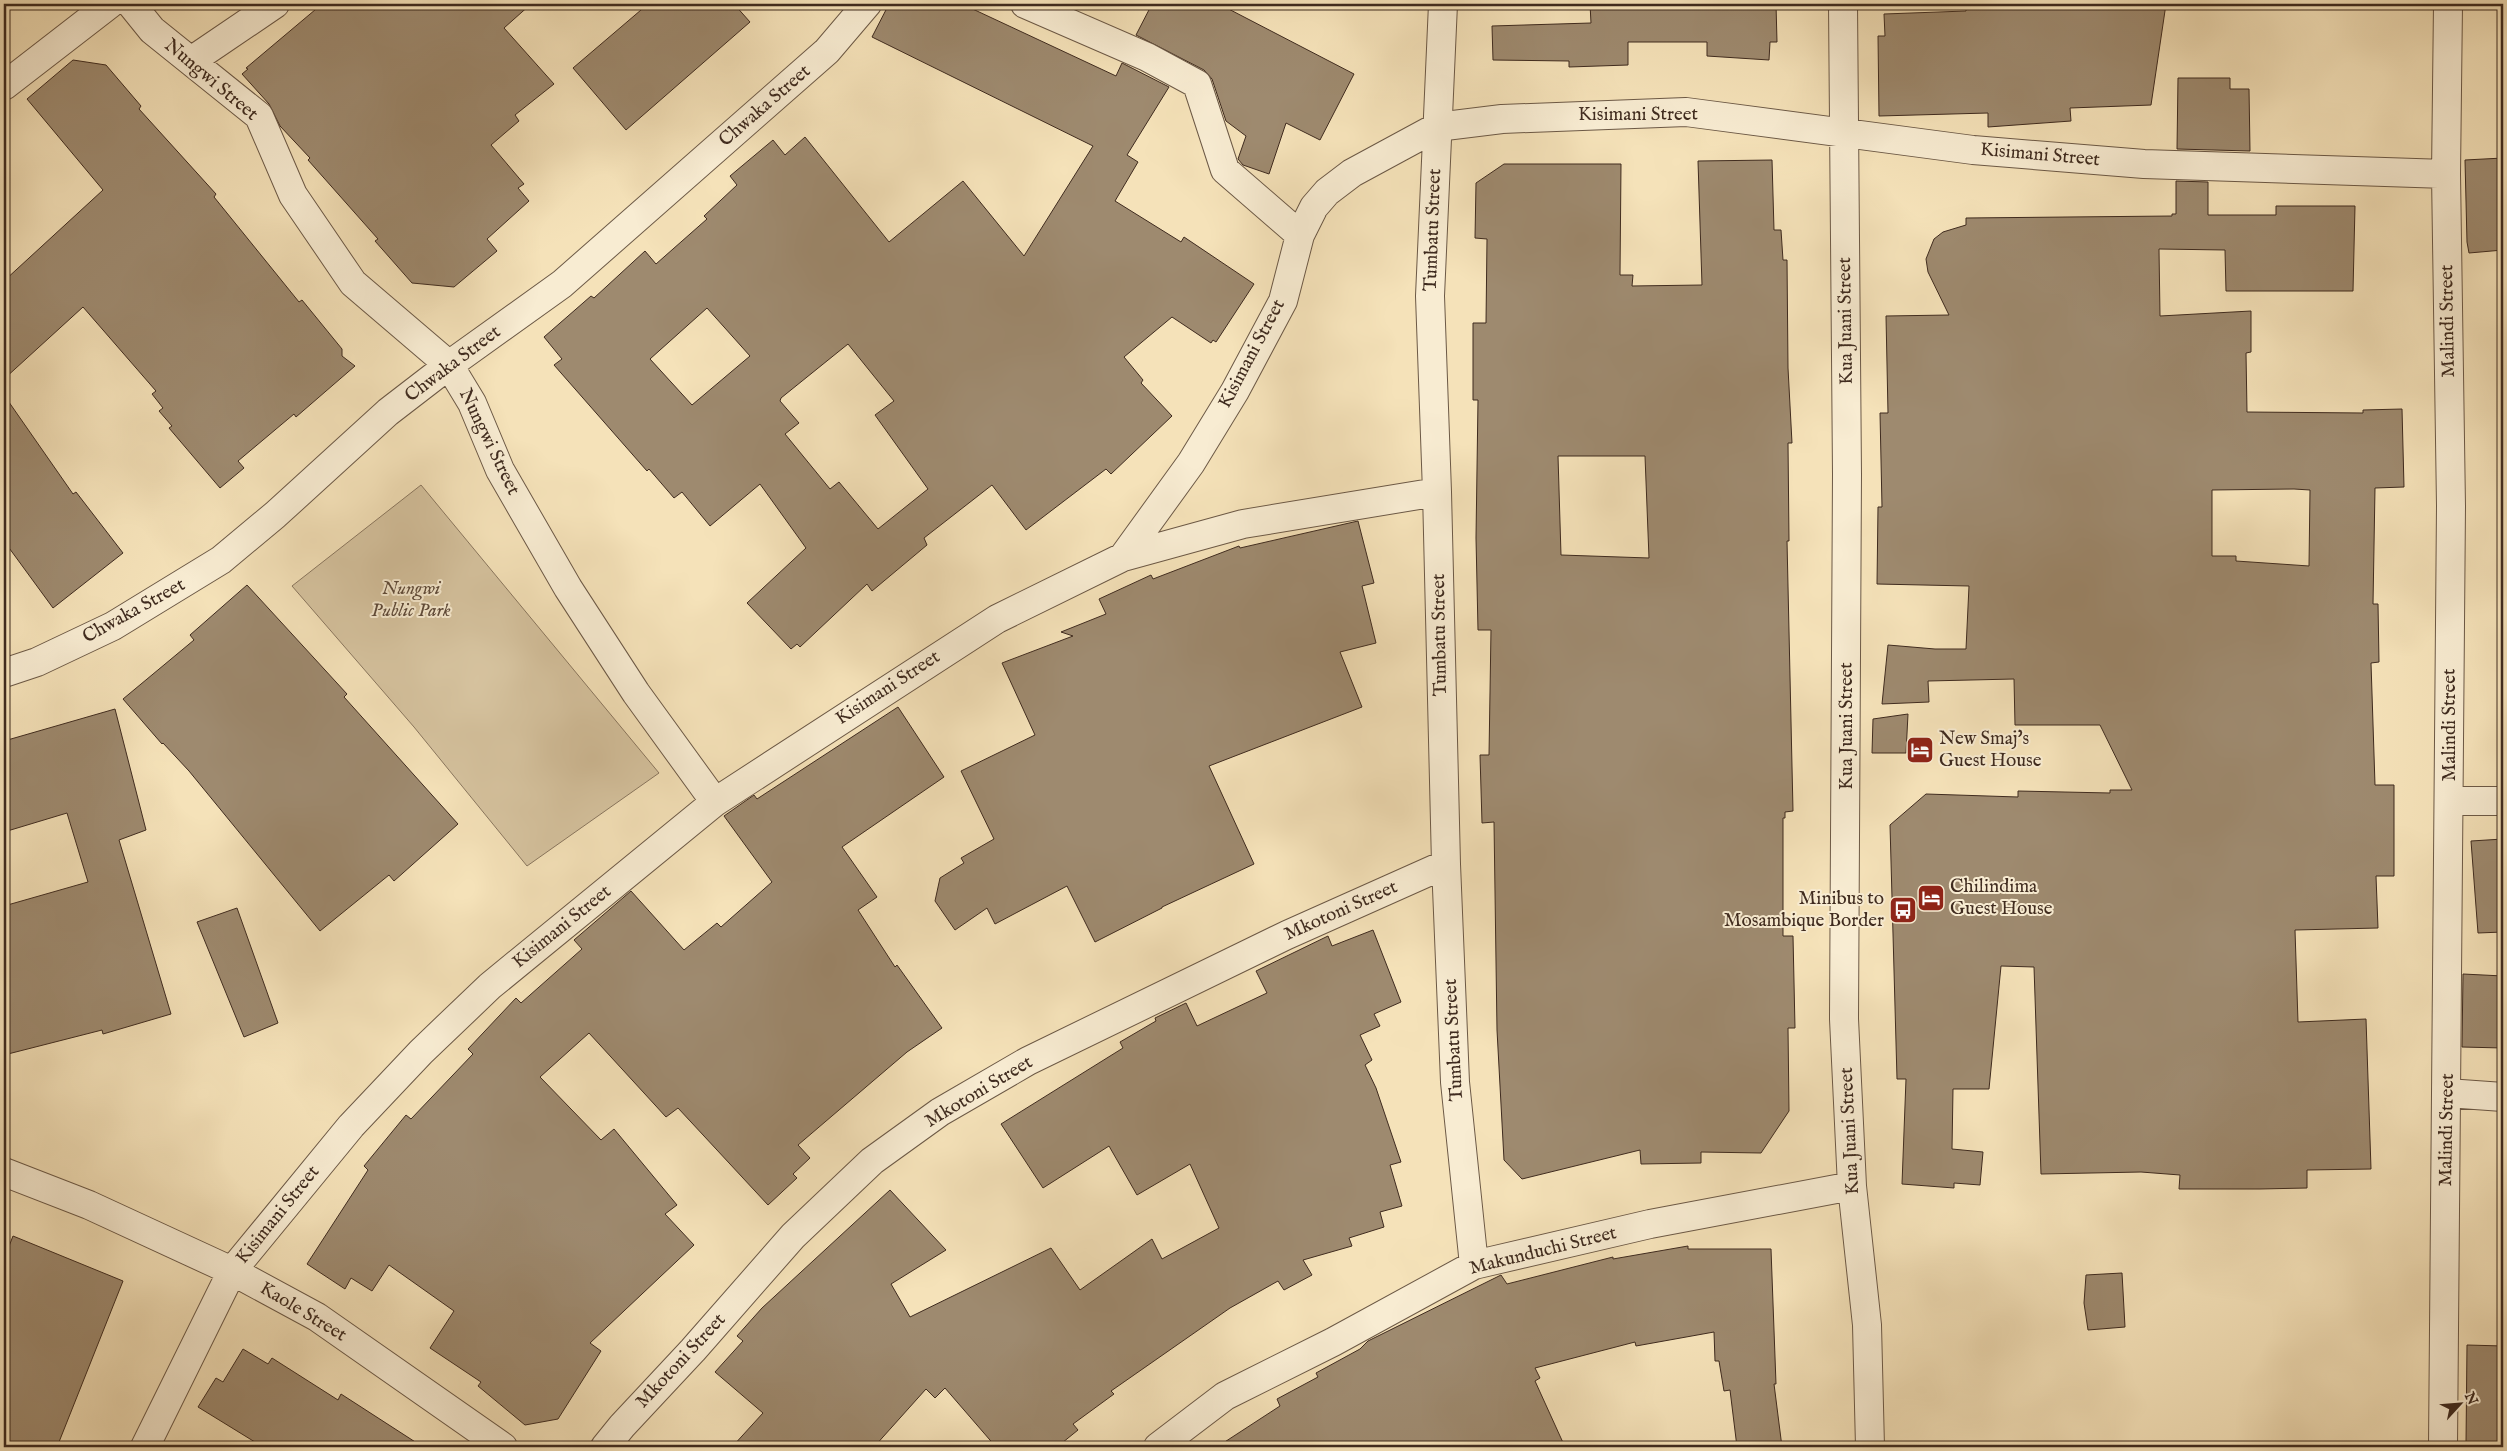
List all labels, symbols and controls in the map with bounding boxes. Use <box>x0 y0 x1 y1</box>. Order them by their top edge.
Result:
street label: Nungwi Street <box>159 34 263 127</box>
street label: Chwaka Street <box>714 59 816 152</box>
street label: Kisimani Street <box>1578 103 1698 127</box>
street label: Kisimani Street <box>1979 138 2101 172</box>
street label: Tumbatu Street <box>1419 168 1447 292</box>
street label: Kua Juani Street <box>1833 256 1859 385</box>
street label: Malindi Street <box>2435 264 2461 378</box>
street label: Kisimani Street <box>1213 295 1291 413</box>
street label: Chwaka Street <box>400 320 506 408</box>
street label: Nungwi Street <box>453 385 525 500</box>
street label: Chwaka Street <box>78 573 190 649</box>
street label: Tumbatu Street <box>1427 573 1453 697</box>
park label: Nungwi Public Park <box>371 577 451 623</box>
street label: Kisimani Street <box>831 645 945 731</box>
street label: Kua Juani Street <box>1835 662 1859 790</box>
street label: Malindi Street <box>2438 668 2462 782</box>
place label: New Smaj's Guest House <box>1939 727 2042 773</box>
hotel icon: New Smaj's Guest House <box>1905 735 1935 765</box>
street label: Mkotoni Street <box>1281 875 1402 947</box>
place label: Chilindima Guest House <box>1950 875 2053 921</box>
street label: Kisimani Street <box>508 880 617 974</box>
hotel icon: Chilindima Guest House <box>1916 883 1946 913</box>
place label: Minibus to Mosambique Border <box>1724 887 1884 933</box>
bus stop icon: Minibus to Mosambique Border <box>1888 895 1918 925</box>
street label: Tumbatu Street <box>1439 978 1469 1102</box>
street label: Mkotoni Street <box>921 1050 1038 1134</box>
street label: Kua Juani Street <box>1835 1066 1865 1195</box>
street label: Malindi Street <box>2434 1073 2460 1187</box>
street label: Kisimani Street <box>231 1160 325 1269</box>
street label: Makunduchi Street <box>1467 1221 1620 1281</box>
street label: Kaole Street <box>255 1277 351 1348</box>
street label: Mkotoni Street <box>631 1308 731 1414</box>
north arrow <box>2434 1378 2484 1428</box>
text: N <box>2460 1388 2482 1408</box>

